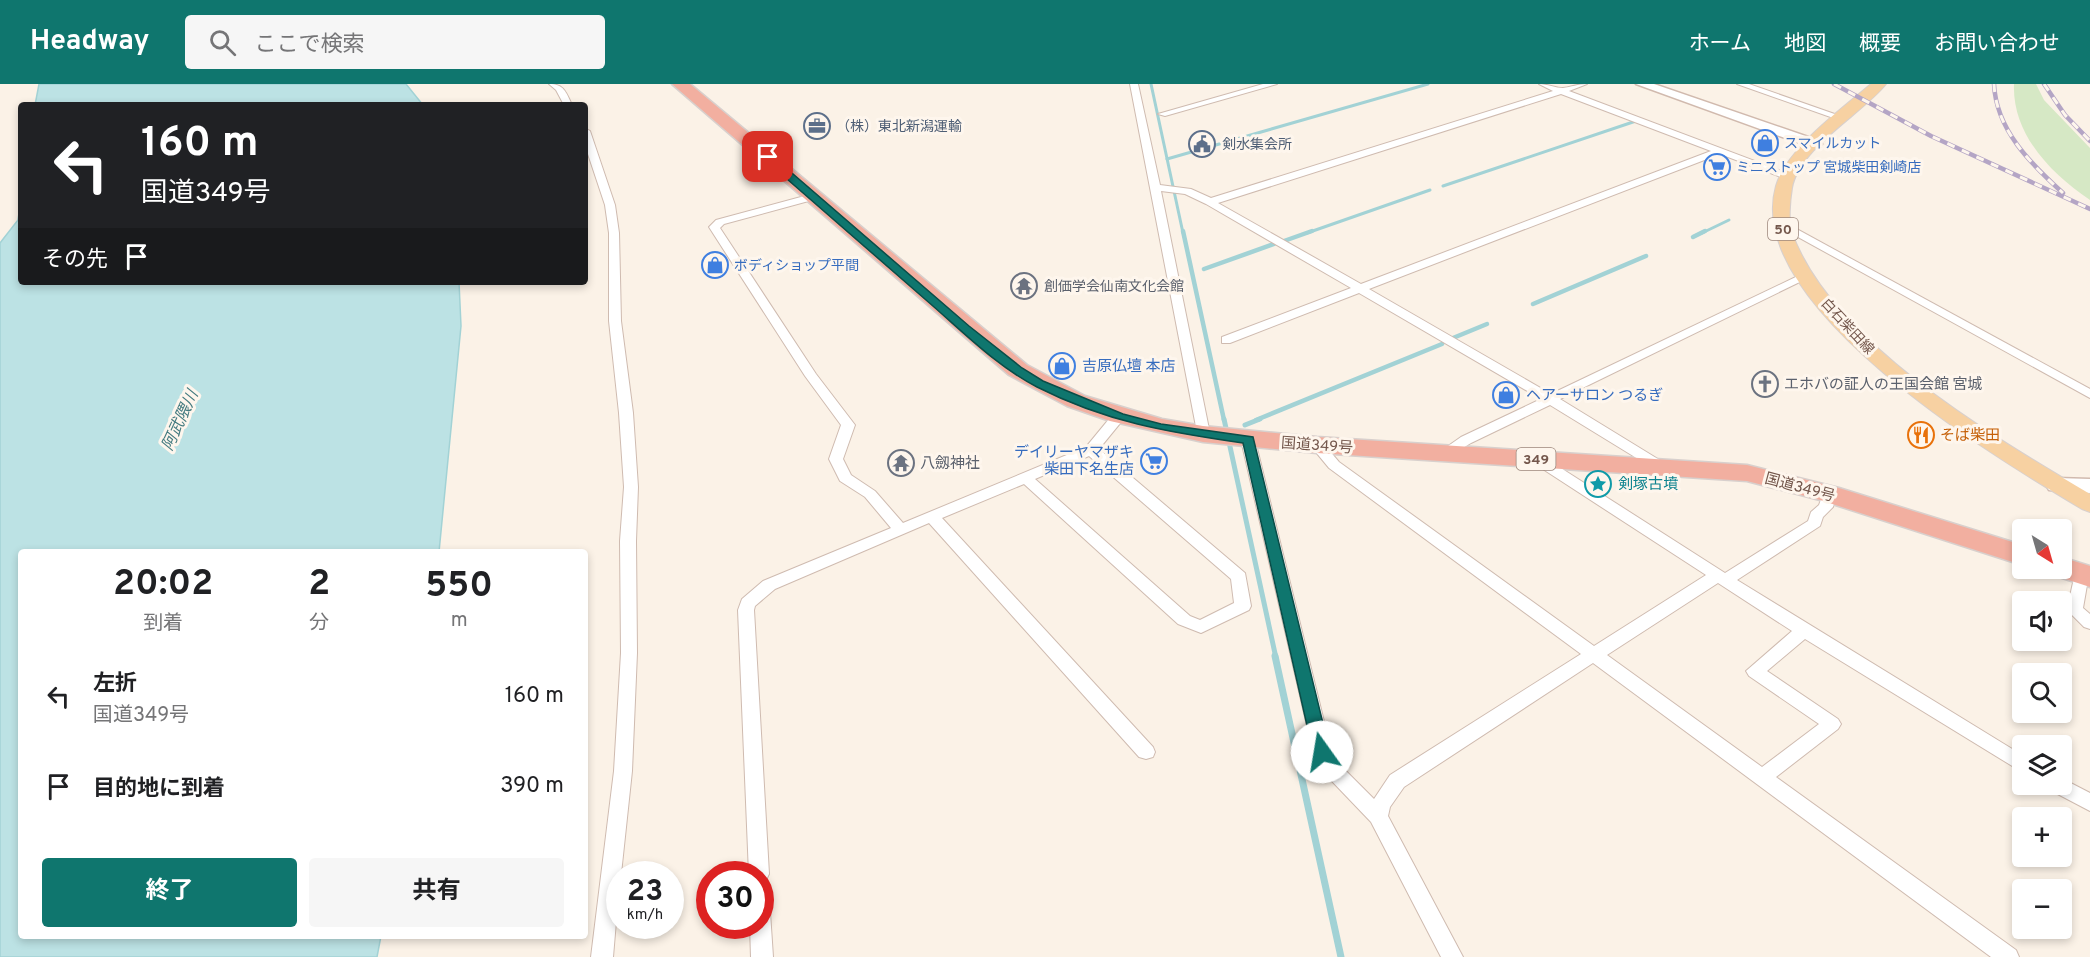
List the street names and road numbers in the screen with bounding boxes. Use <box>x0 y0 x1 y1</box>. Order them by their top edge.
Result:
road number: 50 <box>1768 218 1798 240</box>
street label: 白石柴田線 <box>1817 296 1877 358</box>
street label: 国道349号 <box>1280 435 1354 458</box>
road number: 349 <box>1516 448 1556 470</box>
street label: 国道349号 <box>1762 470 1837 507</box>

